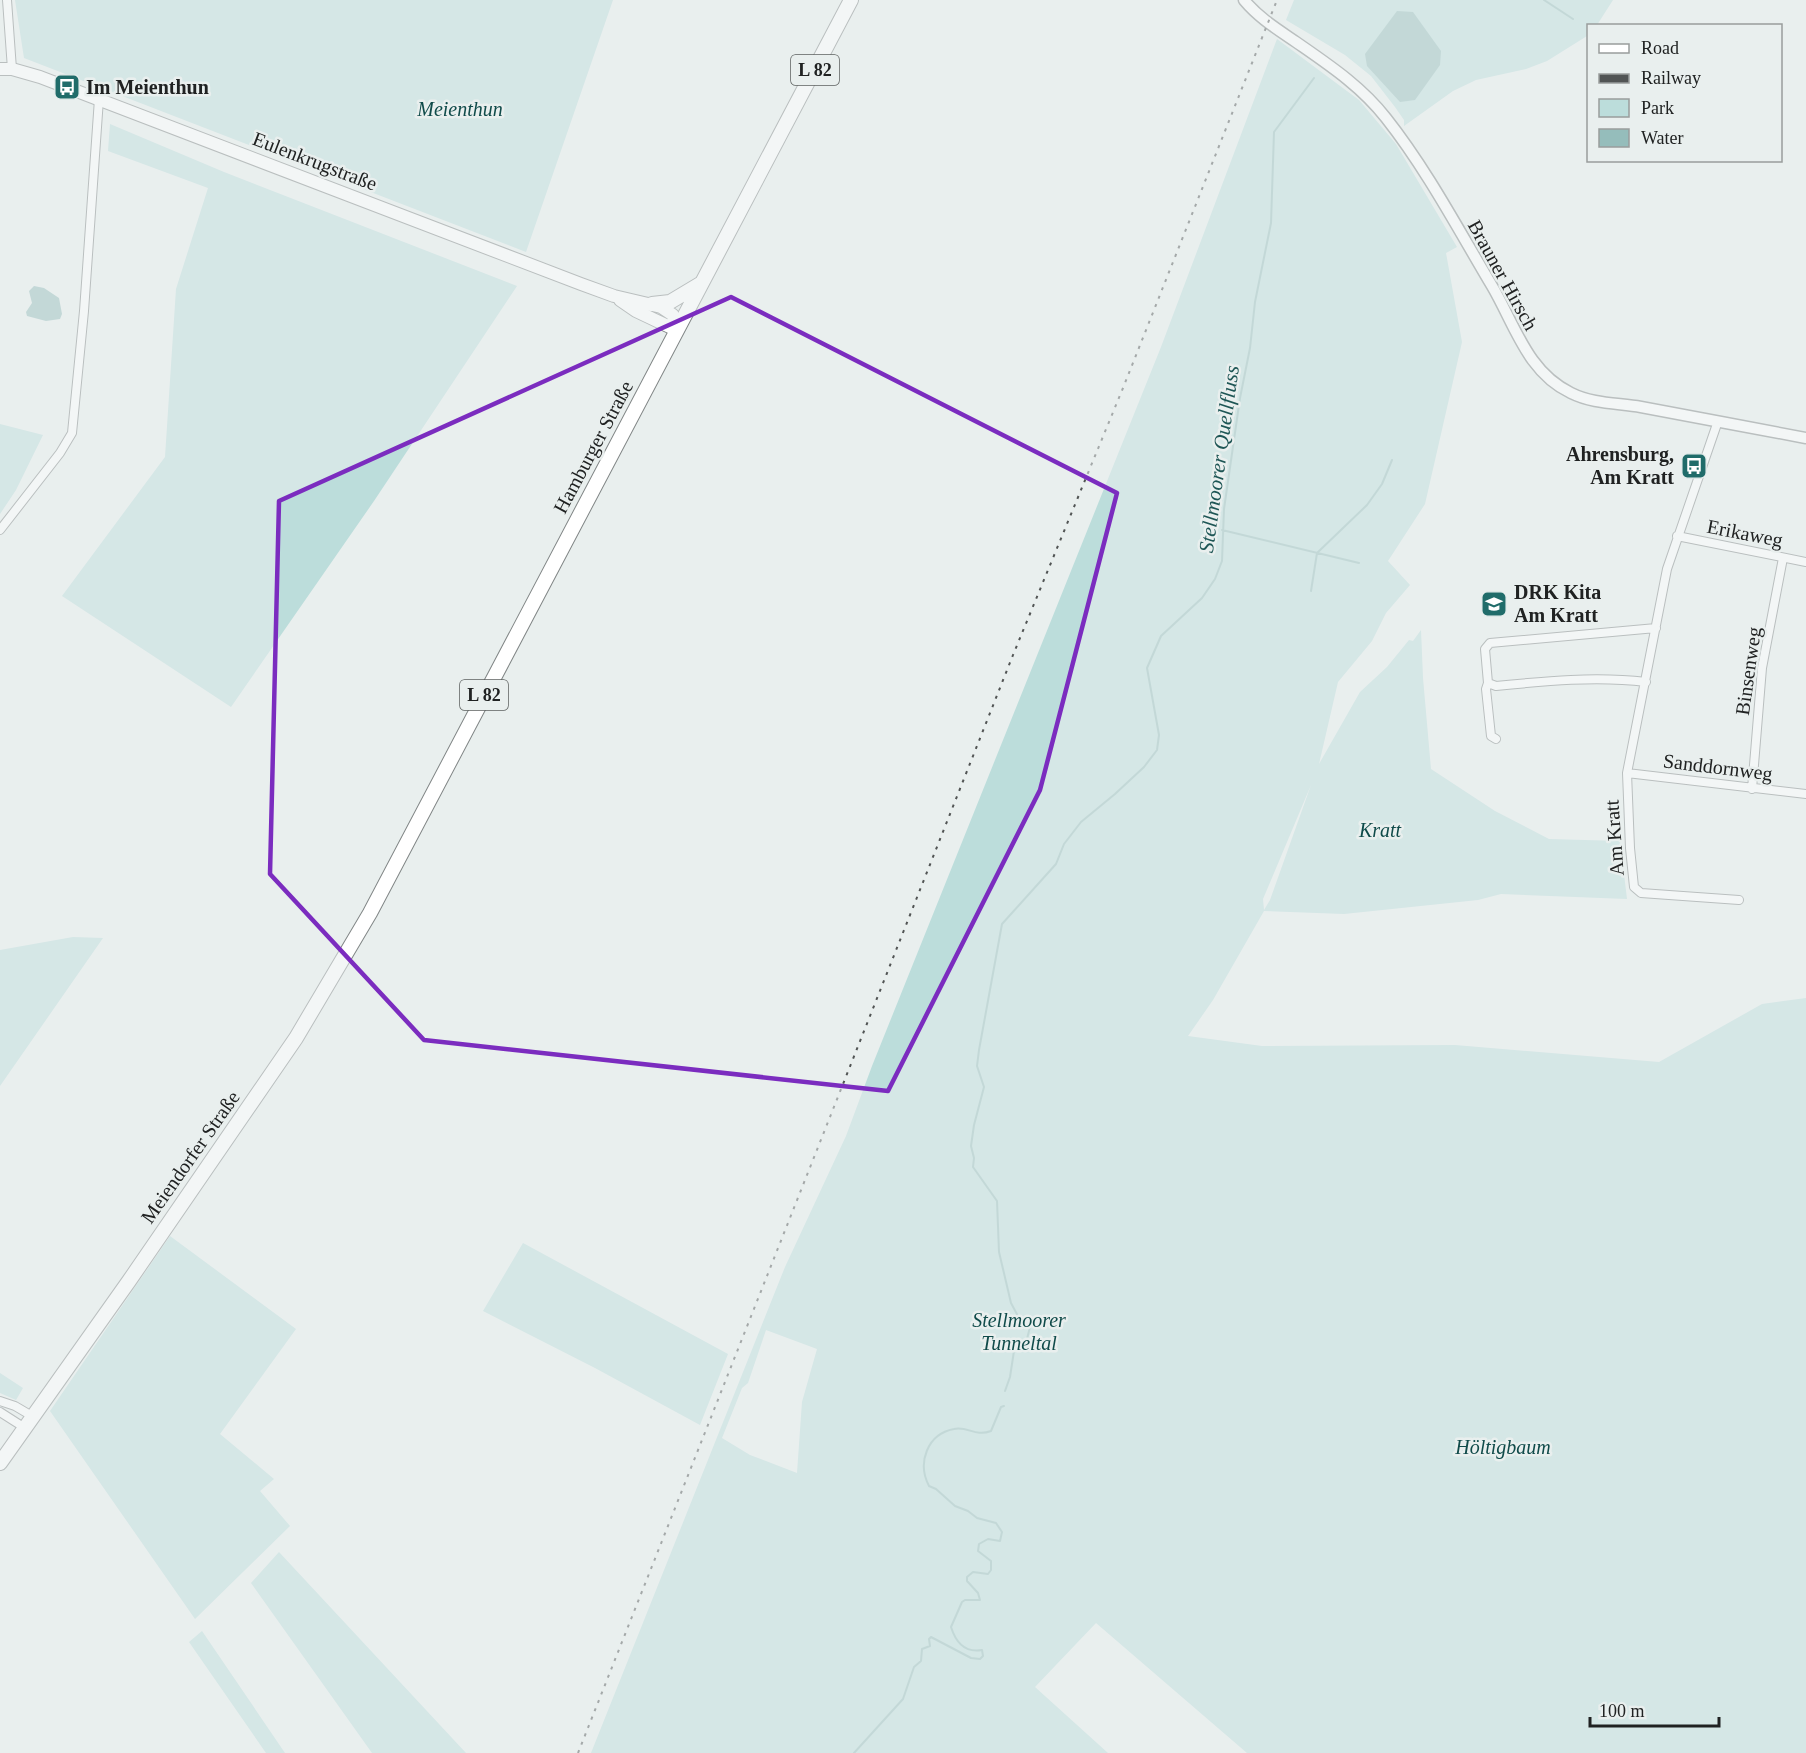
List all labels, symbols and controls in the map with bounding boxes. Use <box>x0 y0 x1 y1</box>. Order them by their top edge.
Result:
legend <box>1587 24 1782 162</box>
text: Road <box>1641 38 1679 58</box>
road number: L 82 <box>791 55 839 85</box>
text: Railway <box>1641 68 1701 88</box>
bus stop icon: Im Meienthun <box>52 72 82 102</box>
place label: Im Meienthun <box>86 76 209 98</box>
park label: Meienthun <box>416 98 503 120</box>
text: Park <box>1641 98 1674 118</box>
street label: Eulenkrugstraße <box>250 127 380 196</box>
text: Water <box>1641 128 1684 148</box>
street label: Brauner Hirsch <box>1464 216 1542 334</box>
water label: Stellmoorer Quellfluss <box>1194 364 1244 554</box>
street label: Hamburger Straße <box>549 377 638 517</box>
place label: Ahrensburg, Am Kratt <box>1566 443 1674 488</box>
bus stop icon: Ahrensburg, Am Kratt <box>1679 451 1709 481</box>
street label: Erikaweg <box>1705 515 1785 552</box>
place label: DRK Kita Am Kratt <box>1514 581 1601 626</box>
school or university icon: DRK Kita Am Kratt <box>1479 589 1509 619</box>
street label: Binsenweg <box>1731 625 1766 717</box>
road number: L 82 <box>460 680 508 710</box>
street label: Sanddornweg <box>1662 749 1774 786</box>
street label: Am Kratt <box>1600 799 1628 877</box>
park label: Kratt <box>1358 819 1402 841</box>
street label: Meiendorfer Straße <box>136 1087 244 1227</box>
park label: Stellmoorer Tunneltal <box>972 1309 1066 1354</box>
park label: Höltigbaum <box>1454 1436 1551 1459</box>
scale bar <box>1590 1690 1719 1728</box>
text: 100 m <box>1599 1701 1645 1721</box>

